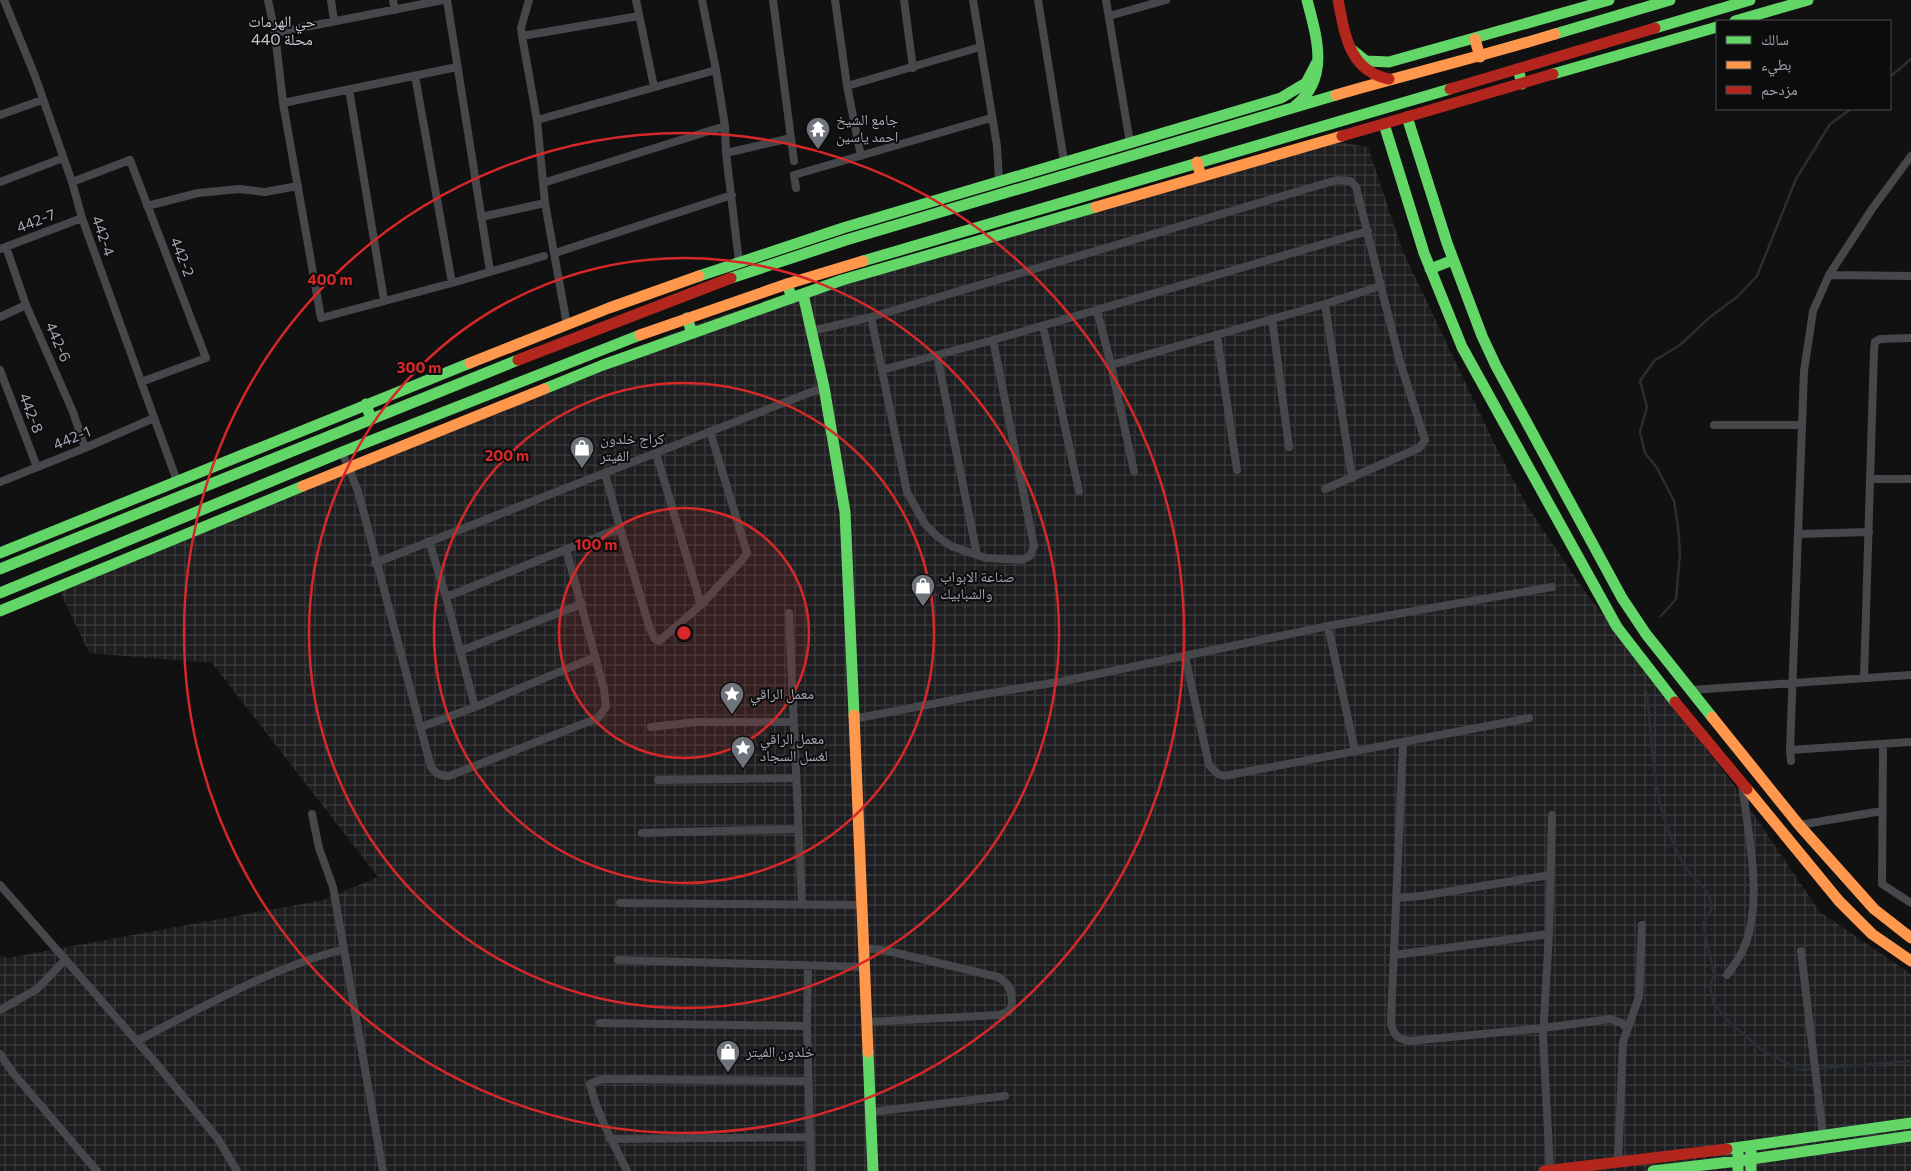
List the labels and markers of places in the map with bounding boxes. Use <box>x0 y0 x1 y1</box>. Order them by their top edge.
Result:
place label: جامع الشيخ احمد ياسين <box>836 110 899 147</box>
temple icon: جامع الشيخ احمد ياسين <box>805 116 831 150</box>
place label: كراج خلدون الفيتر <box>599 429 664 465</box>
shop icon: كراج خلدون الفيتر <box>569 435 595 469</box>
place label: صناعة الابواب والشبابيك <box>940 567 1015 603</box>
shop icon: صناعة الابواب والشبابيك <box>910 573 936 607</box>
centre of rings <box>675 624 693 642</box>
place icon: معمل الراقي <box>719 681 745 715</box>
place label: معمل الراقي <box>750 684 814 706</box>
place label: معمل الراقي لغسل السجاد <box>760 729 828 766</box>
place icon: معمل الراقي لغسل السجاد <box>730 735 756 769</box>
shop icon: خلدون الفيتر <box>715 1039 741 1073</box>
place label: خلدون الفيتر <box>745 1042 815 1062</box>

